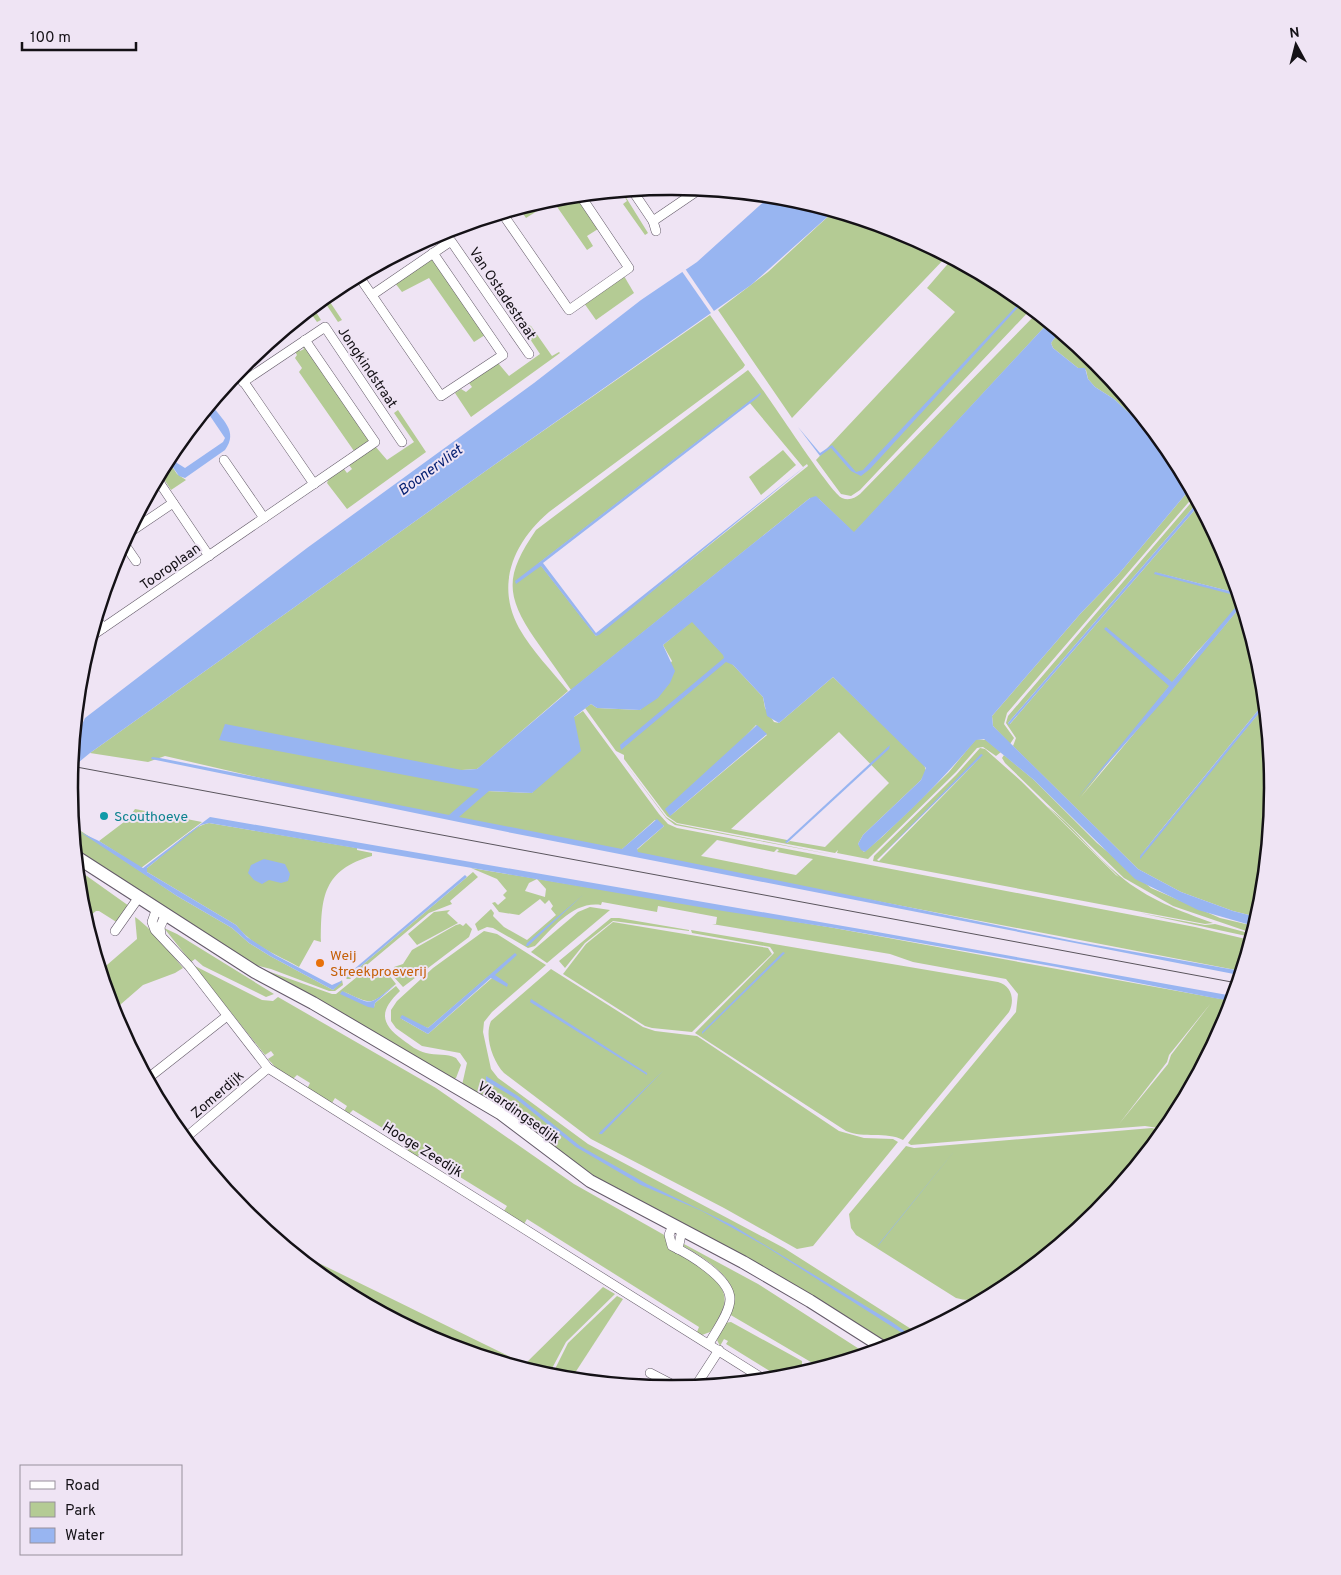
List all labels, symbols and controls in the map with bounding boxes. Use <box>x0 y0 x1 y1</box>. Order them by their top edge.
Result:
scale bar <box>22 20 136 52</box>
north arrow <box>1271 20 1321 70</box>
text: N <box>1289 25 1301 43</box>
text: 100 m <box>30 29 71 48</box>
street label: Van Ostadestraat <box>465 245 539 343</box>
street label: Jongkindstraat <box>333 324 400 412</box>
water label: Boonervliet <box>395 441 467 501</box>
street label: Tooroplaan <box>137 540 204 594</box>
place label: Scouthoeve <box>114 809 188 826</box>
marker: Scouthoeve <box>98 810 110 822</box>
place label: Weij Streekproeverij <box>330 948 427 981</box>
marker: Weij Streekproeverij <box>314 957 326 969</box>
street label: Zomerdijk <box>188 1068 248 1123</box>
street label: Vlaardingsedijk <box>473 1078 563 1148</box>
street label: Hooge Zeedijk <box>379 1119 466 1182</box>
legend <box>20 1465 182 1555</box>
text: Road <box>65 1477 100 1496</box>
text: Park <box>65 1502 96 1521</box>
text: Water <box>65 1527 105 1546</box>

